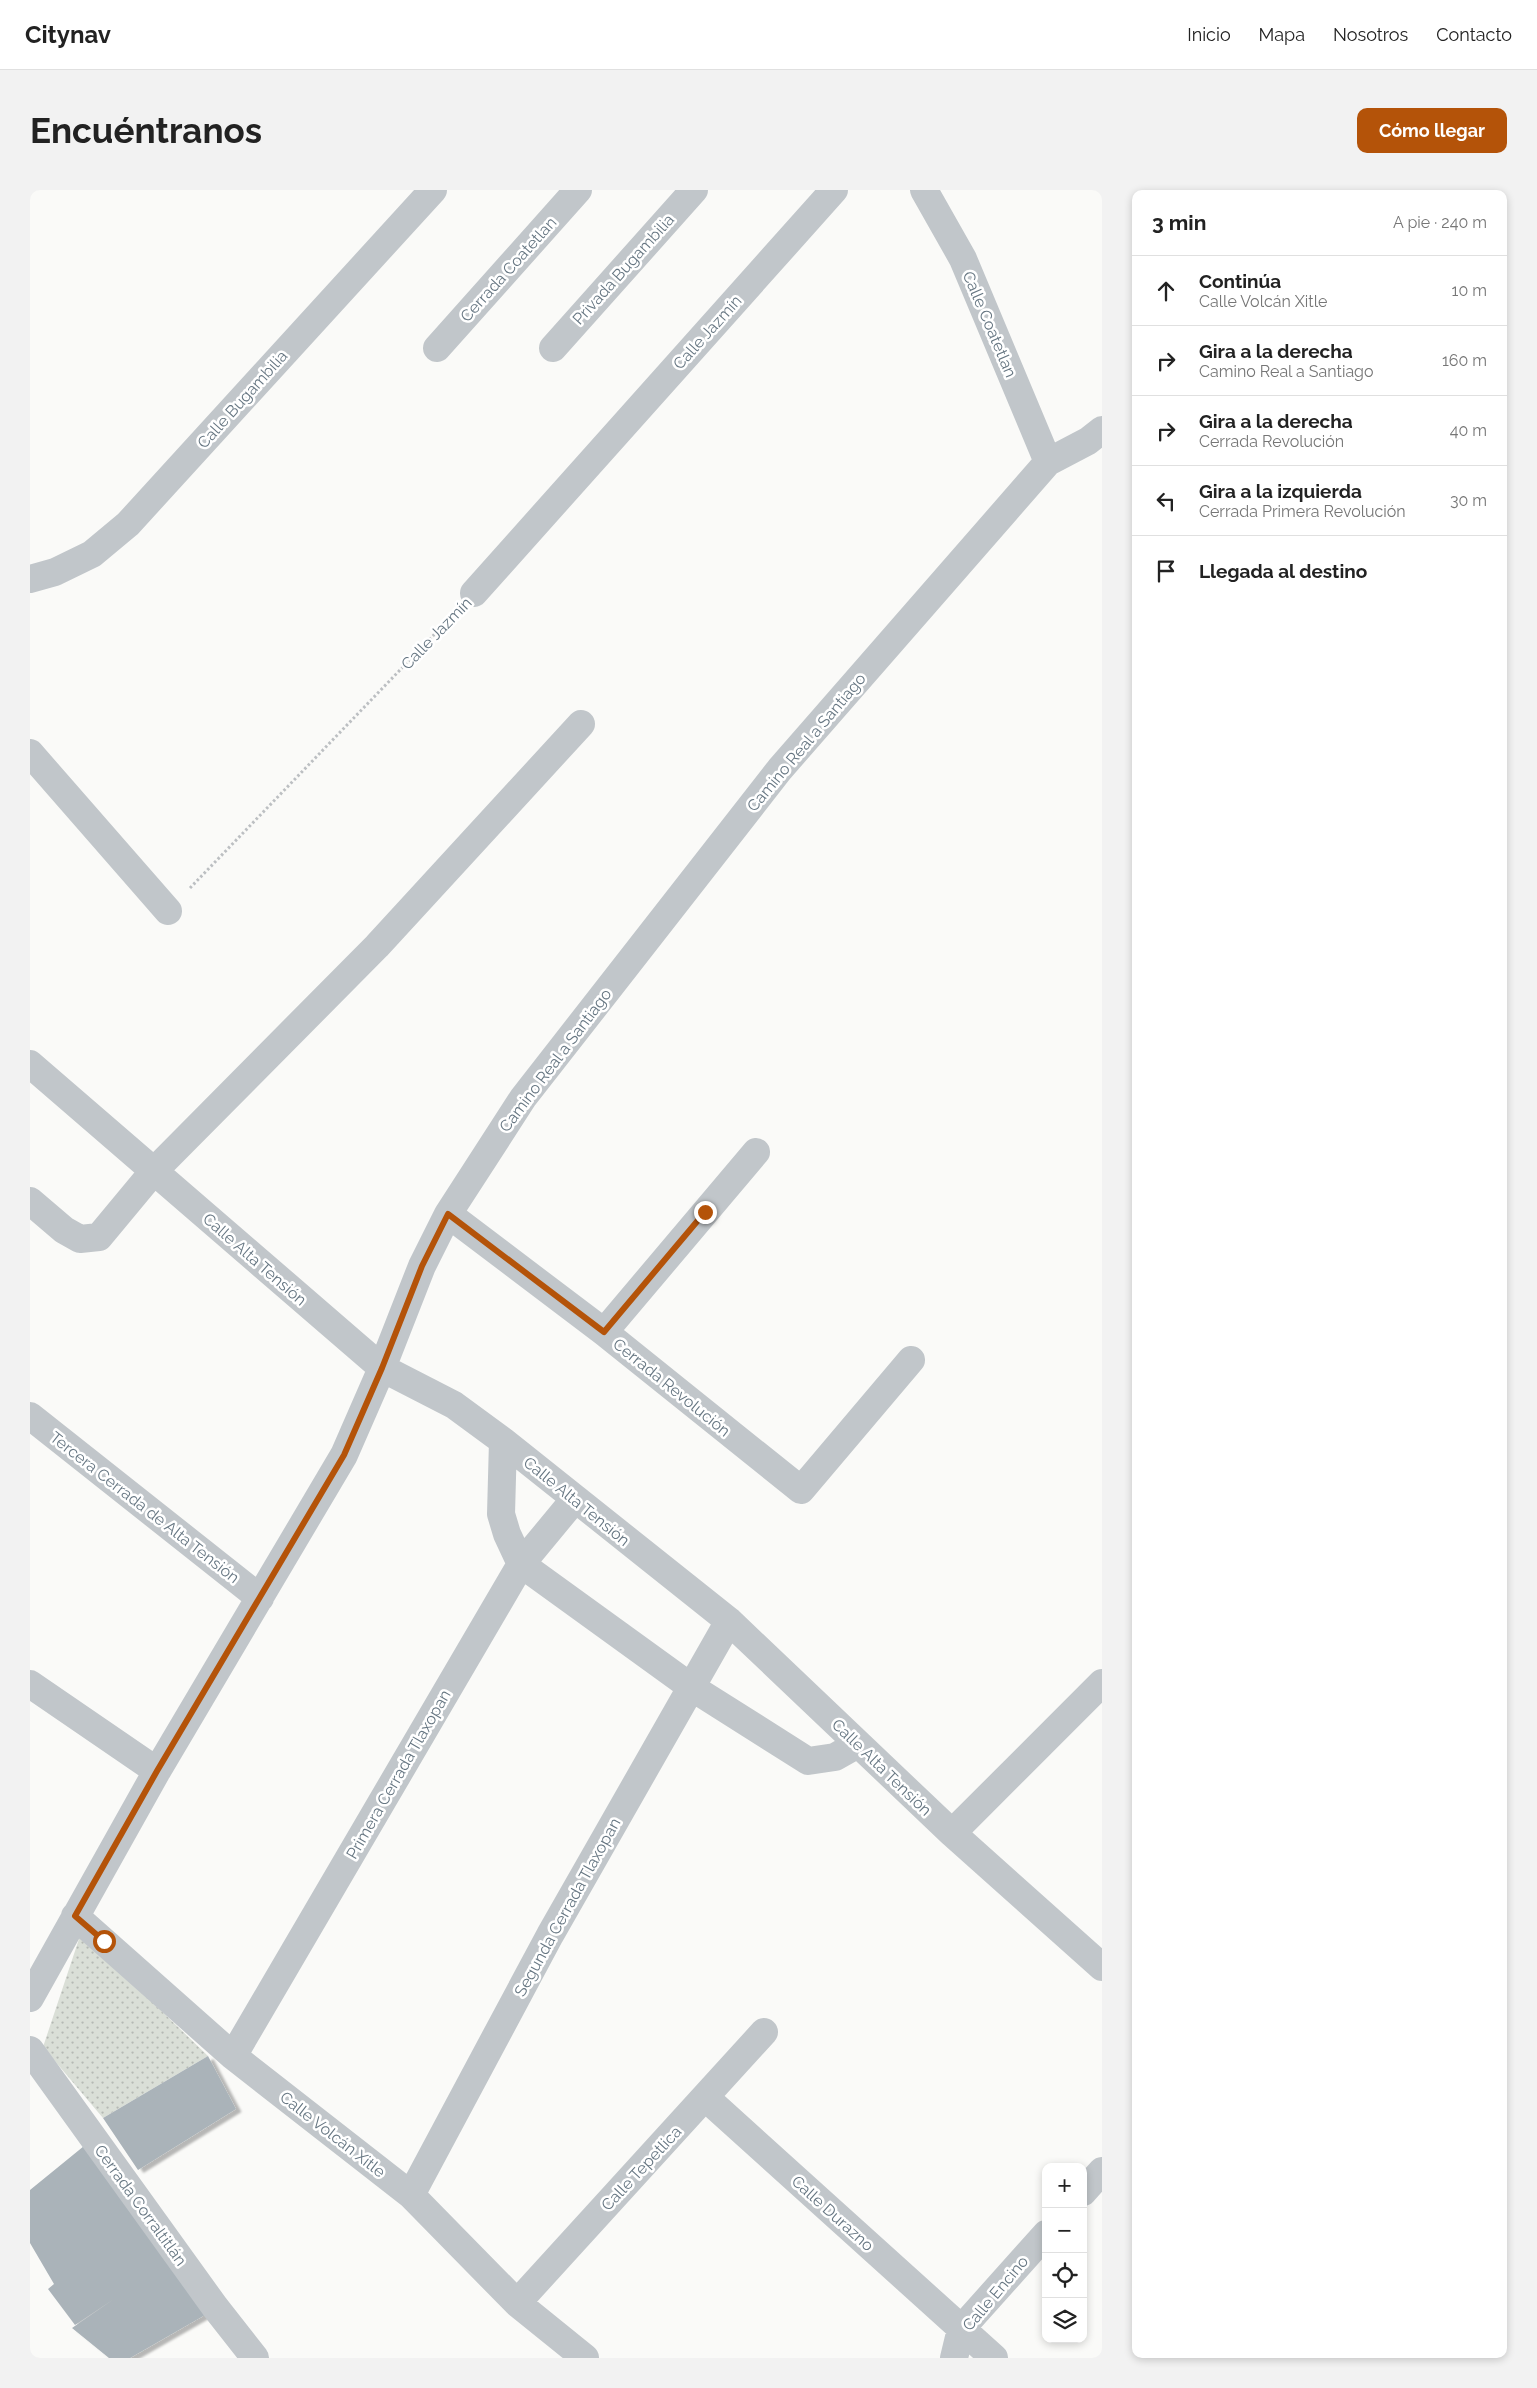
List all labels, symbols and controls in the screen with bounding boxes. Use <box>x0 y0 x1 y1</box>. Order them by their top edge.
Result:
text: Citynav <box>25 20 111 49</box>
text: Inicio <box>1187 24 1231 45</box>
text: Mapa <box>1259 24 1305 45</box>
text: Nosotros <box>1333 24 1408 45</box>
text: Contacto <box>1436 24 1512 45</box>
button: Cómo llegar <box>1357 108 1507 153</box>
text: Encuéntranos <box>30 110 262 151</box>
street label: Privada Bugambilia <box>569 210 678 329</box>
text: 3 min <box>1152 210 1206 235</box>
street label: Cerrada Coatetlan <box>456 213 560 326</box>
text: A pie · 240 m <box>1393 213 1487 232</box>
street label: Calle Coatetlan <box>959 268 1020 380</box>
text: Continúa <box>1199 270 1281 292</box>
icon: ahead <box>1152 277 1180 305</box>
text: 10 m <box>1452 281 1487 300</box>
street label: Calle Jazmín <box>669 291 746 373</box>
text: Calle Volcán Xitle <box>1199 292 1327 311</box>
text: Gira a la derecha <box>1199 340 1353 362</box>
street label: Calle Bugambilia <box>193 346 291 452</box>
icon: right <box>1152 347 1180 375</box>
text: 160 m <box>1442 351 1487 370</box>
text: Camino Real a Santiago <box>1199 362 1374 381</box>
text: Gira a la derecha <box>1199 410 1353 432</box>
icon: right <box>1152 417 1180 445</box>
text: 40 m <box>1450 421 1487 440</box>
text: Cerrada Revolución <box>1199 432 1344 451</box>
text: Gira a la izquierda <box>1199 480 1362 502</box>
icon: left <box>1152 487 1180 515</box>
text: 30 m <box>1450 491 1487 510</box>
text: Cerrada Primera Revolución <box>1199 502 1406 521</box>
icon: arrive <box>1152 557 1180 585</box>
text: Llegada al destino <box>1199 560 1367 582</box>
street label: Calle Jazmín <box>397 593 476 673</box>
street label: Camino Real a Santiago <box>743 669 870 815</box>
street label: Camino Real a Santiago <box>495 985 616 1136</box>
route end <box>694 1201 717 1224</box>
street label: Calle Alta Tensión <box>199 1209 310 1310</box>
street label: Cerrada Revolución <box>609 1334 734 1440</box>
street label: Tercera Cerrada de Alta Tensión <box>46 1428 243 1587</box>
street label: Calle Alta Tensión <box>520 1453 634 1550</box>
street label: Primera Cerrada Tlaxopan <box>342 1686 455 1862</box>
street label: Calle Alta Tensión <box>828 1715 935 1820</box>
street label: Segunda Cerrada Tlaxopan <box>510 1815 624 2000</box>
route start <box>93 1930 116 1953</box>
street label: Calle Volcán Xitle <box>276 2087 389 2181</box>
street label: Calle Tepetlica <box>597 2122 685 2215</box>
street label: Cerrada Corraltitlán <box>90 2141 191 2269</box>
map controls <box>1042 2163 1087 2343</box>
button: + <box>1042 2163 1087 2208</box>
street label: Calle Durazno <box>788 2172 878 2255</box>
button: − <box>1042 2208 1087 2253</box>
street label: Calle Encino <box>959 2252 1032 2335</box>
button: locate <box>1042 2253 1087 2298</box>
button: layers <box>1042 2298 1087 2343</box>

